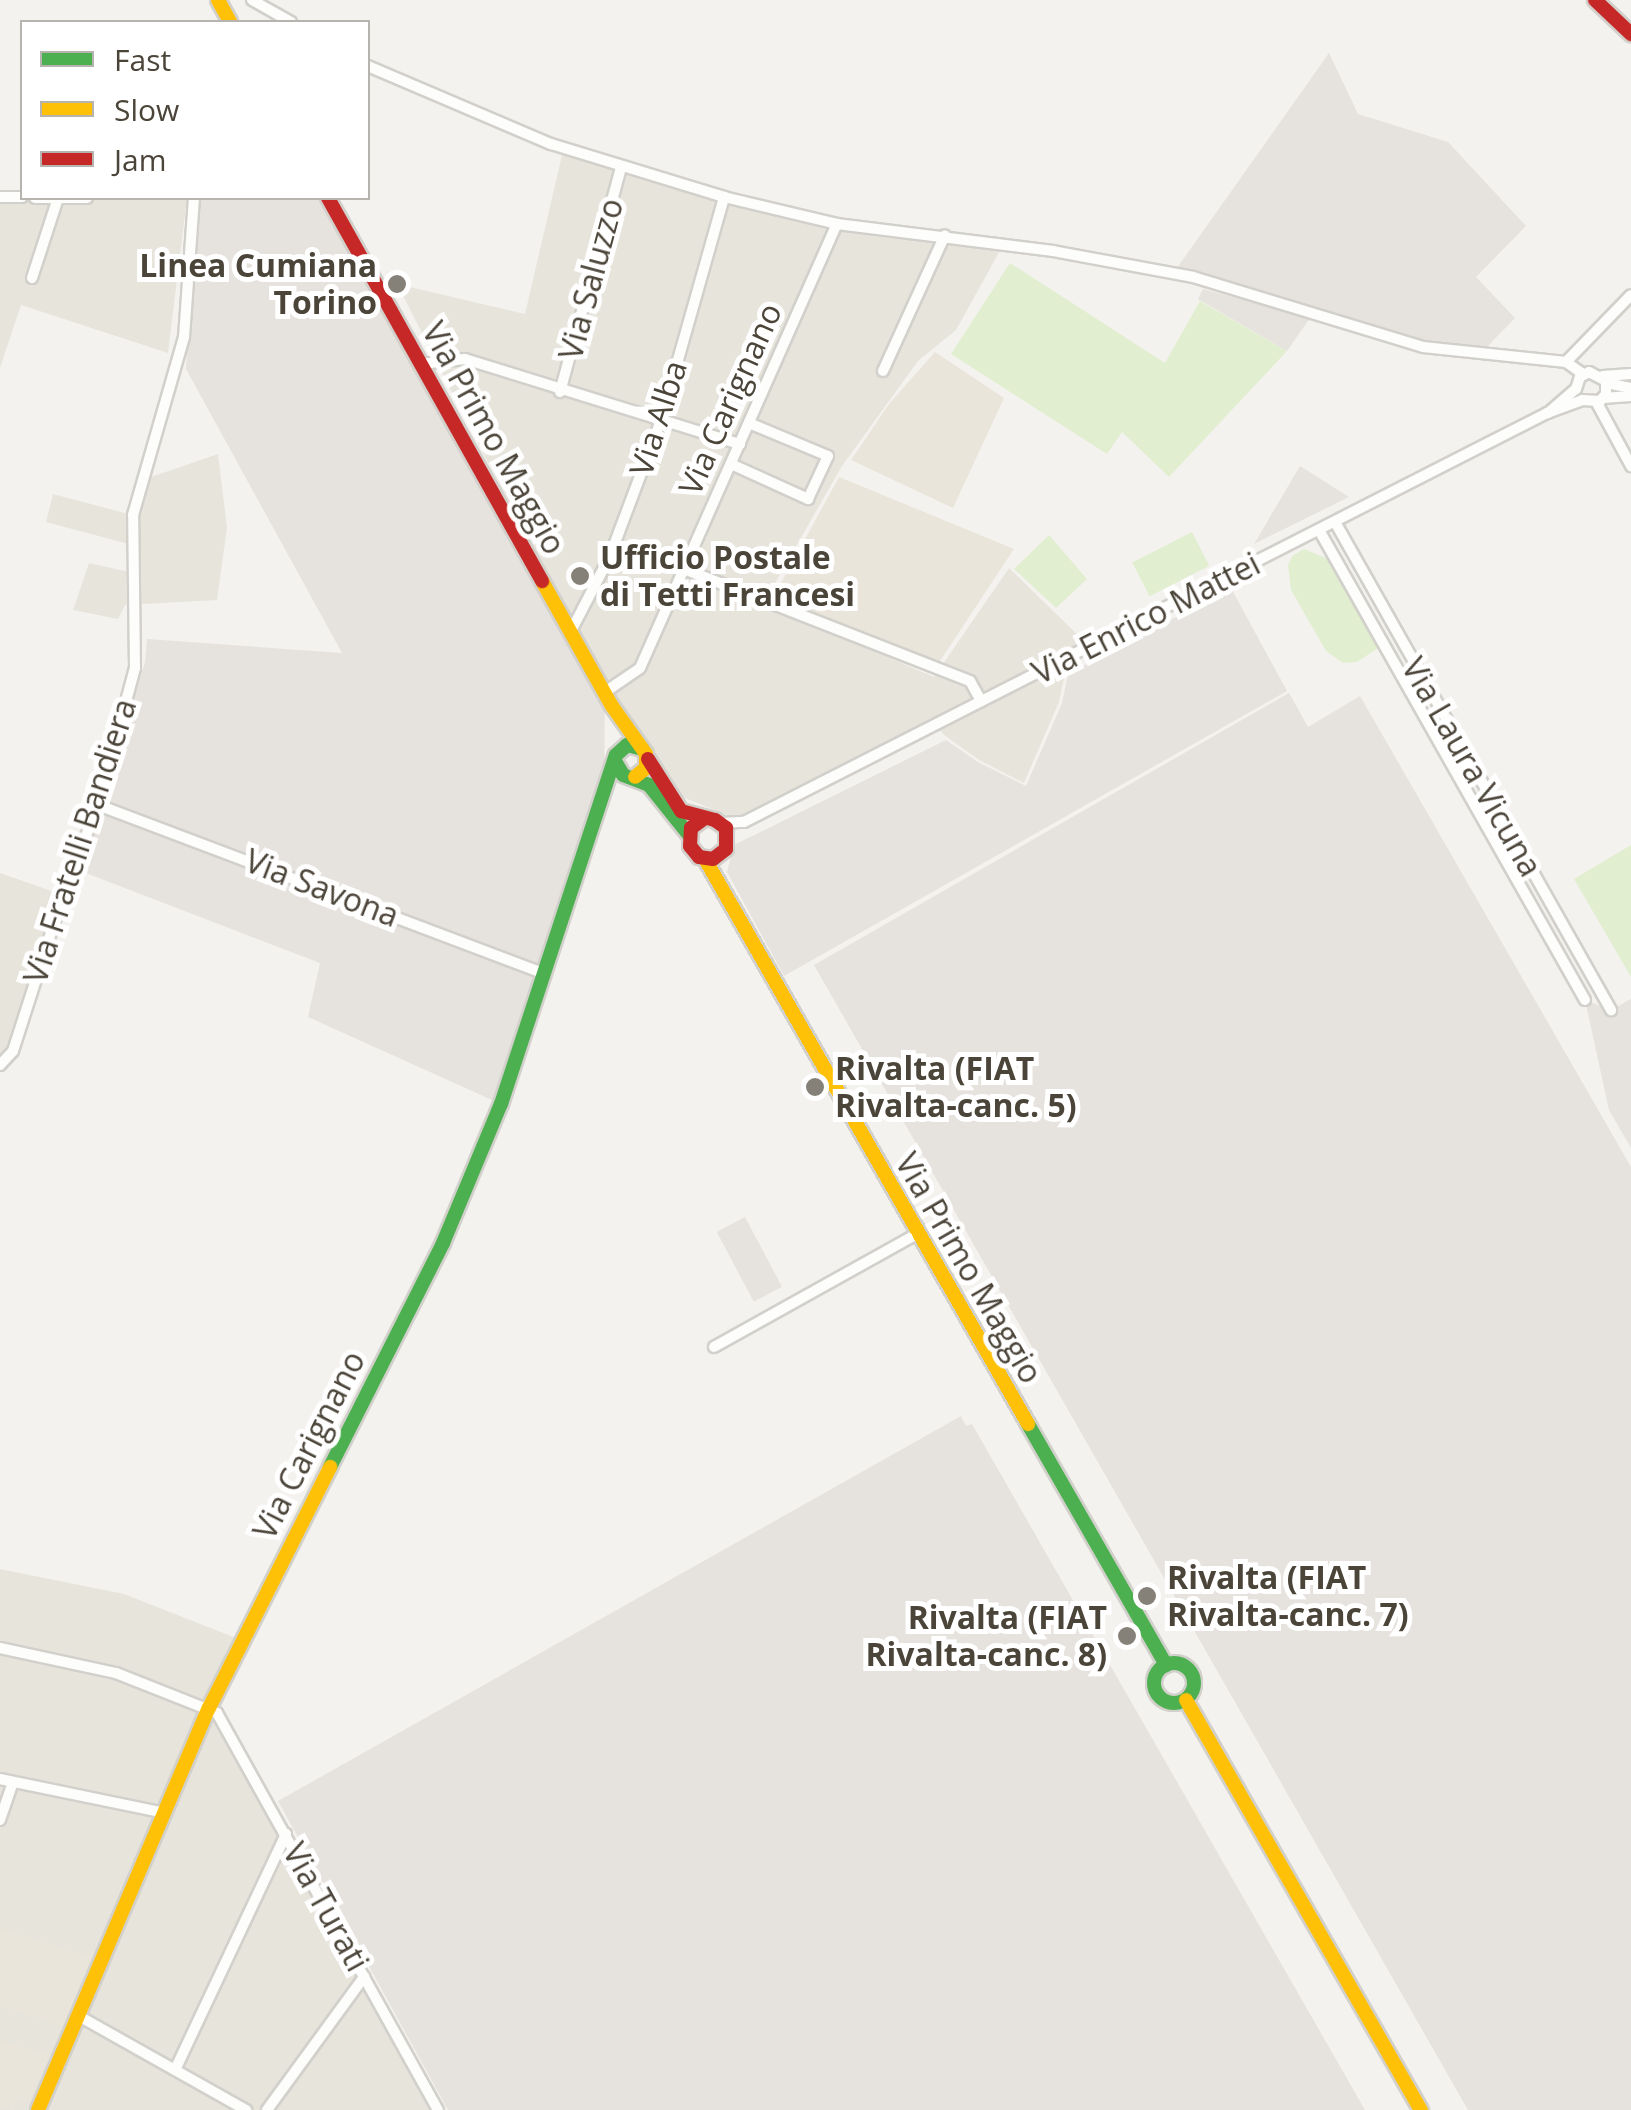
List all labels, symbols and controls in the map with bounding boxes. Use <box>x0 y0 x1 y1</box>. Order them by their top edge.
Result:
legend <box>20 20 370 200</box>
text: Fast <box>114 39 171 80</box>
text: Slow <box>114 89 179 130</box>
text: Jam <box>114 139 167 180</box>
street label: Via Saluzzo <box>551 194 631 364</box>
place label: Linea Cumiana Torino <box>139 247 377 322</box>
marker: Linea Cumiana Torino <box>386 273 408 295</box>
street label: Via Carignano <box>671 297 789 501</box>
street label: Via Primo Maggio <box>414 315 574 561</box>
street label: Via Alba <box>621 356 695 480</box>
place label: Ufficio Postale di Tetti Francesi <box>600 539 855 614</box>
street label: Via Enrico Mattei <box>1026 544 1266 692</box>
marker: Ufficio Postale di Tetti Francesi <box>569 565 591 587</box>
street label: Via Laura Vicuna <box>1394 651 1550 883</box>
street label: Via Fratelli Bandiera <box>16 694 144 988</box>
street label: Via Savona <box>240 841 404 935</box>
place label: Rivalta (FIAT Rivalta-canc. 5) <box>835 1050 1077 1125</box>
marker: Rivalta (FIAT Rivalta-canc. 5) <box>804 1076 826 1098</box>
street label: Via Primo Maggio <box>888 1146 1050 1390</box>
street label: Via Carignano <box>245 1345 373 1545</box>
place label: Rivalta (FIAT Rivalta-canc. 7) <box>1167 1559 1409 1634</box>
marker: Rivalta (FIAT Rivalta-canc. 7) <box>1136 1585 1158 1607</box>
place label: Rivalta (FIAT Rivalta-canc. 8) <box>865 1599 1107 1674</box>
marker: Rivalta (FIAT Rivalta-canc. 8) <box>1116 1625 1138 1647</box>
street label: Via Turati <box>275 1836 377 1978</box>

